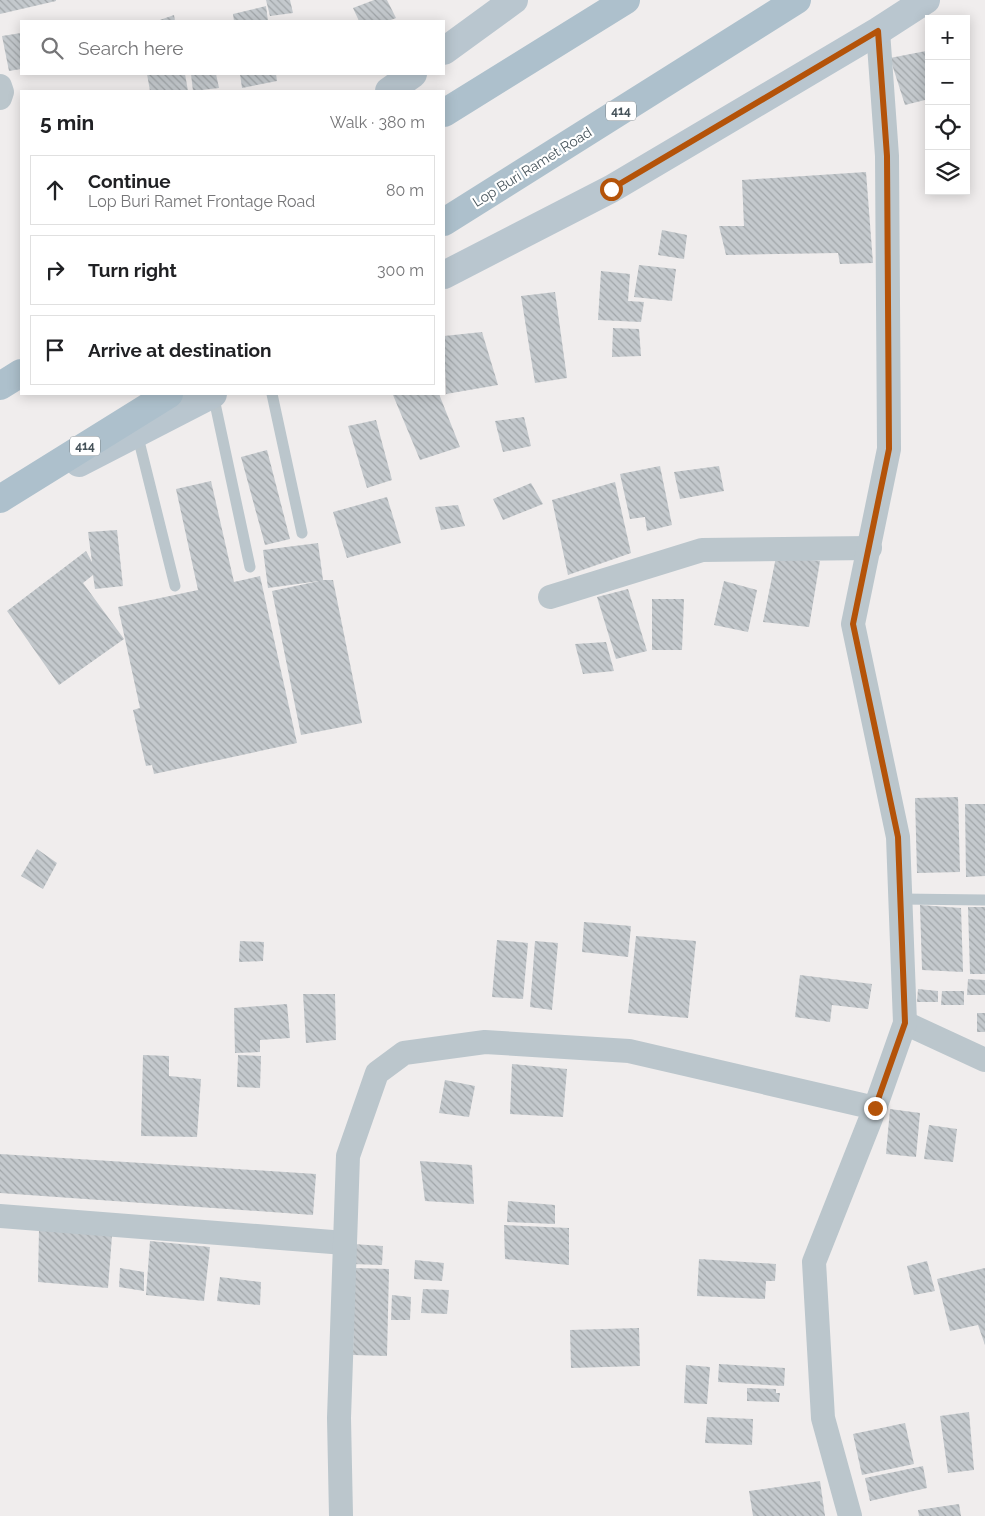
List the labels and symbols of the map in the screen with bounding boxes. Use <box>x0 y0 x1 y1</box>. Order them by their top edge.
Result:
road number: 414 <box>606 102 636 120</box>
street label: Lop Buri Ramet Road <box>470 124 594 210</box>
route start <box>600 178 623 201</box>
road number: 414 <box>70 436 100 456</box>
route end <box>864 1097 887 1120</box>

